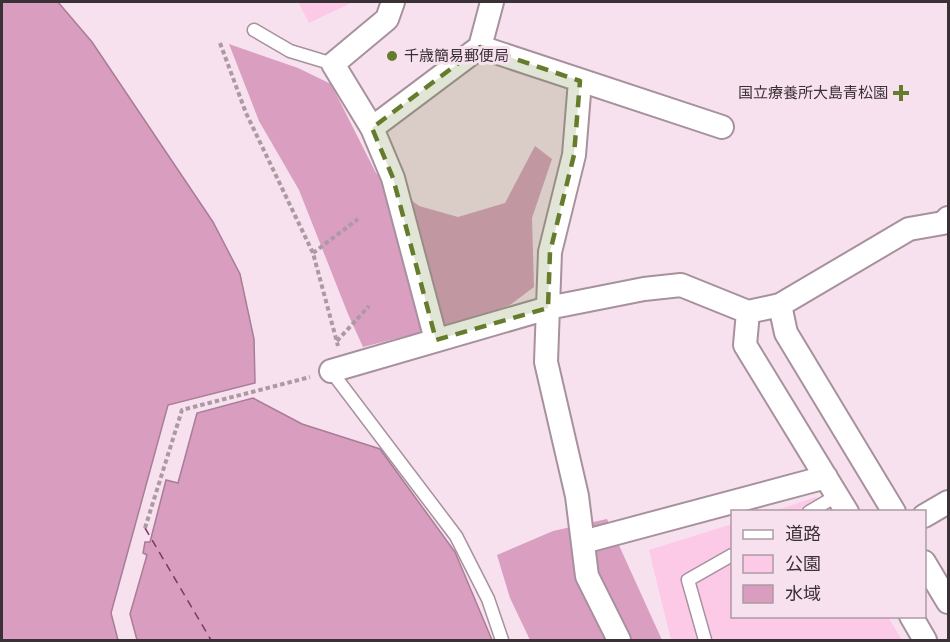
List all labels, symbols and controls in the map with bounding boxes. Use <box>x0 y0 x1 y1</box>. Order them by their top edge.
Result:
place label: 千歳簡易郵便局 <box>404 45 509 65</box>
marker: 千歳簡易郵便局 <box>385 49 399 63</box>
place label: 国立療養所大島青松園 <box>738 82 888 102</box>
marker: 国立療養所大島青松園 <box>892 84 910 102</box>
legend <box>731 510 926 618</box>
text: 道路 <box>785 521 821 545</box>
text: 公園 <box>785 551 821 575</box>
text: 水域 <box>785 581 821 605</box>

